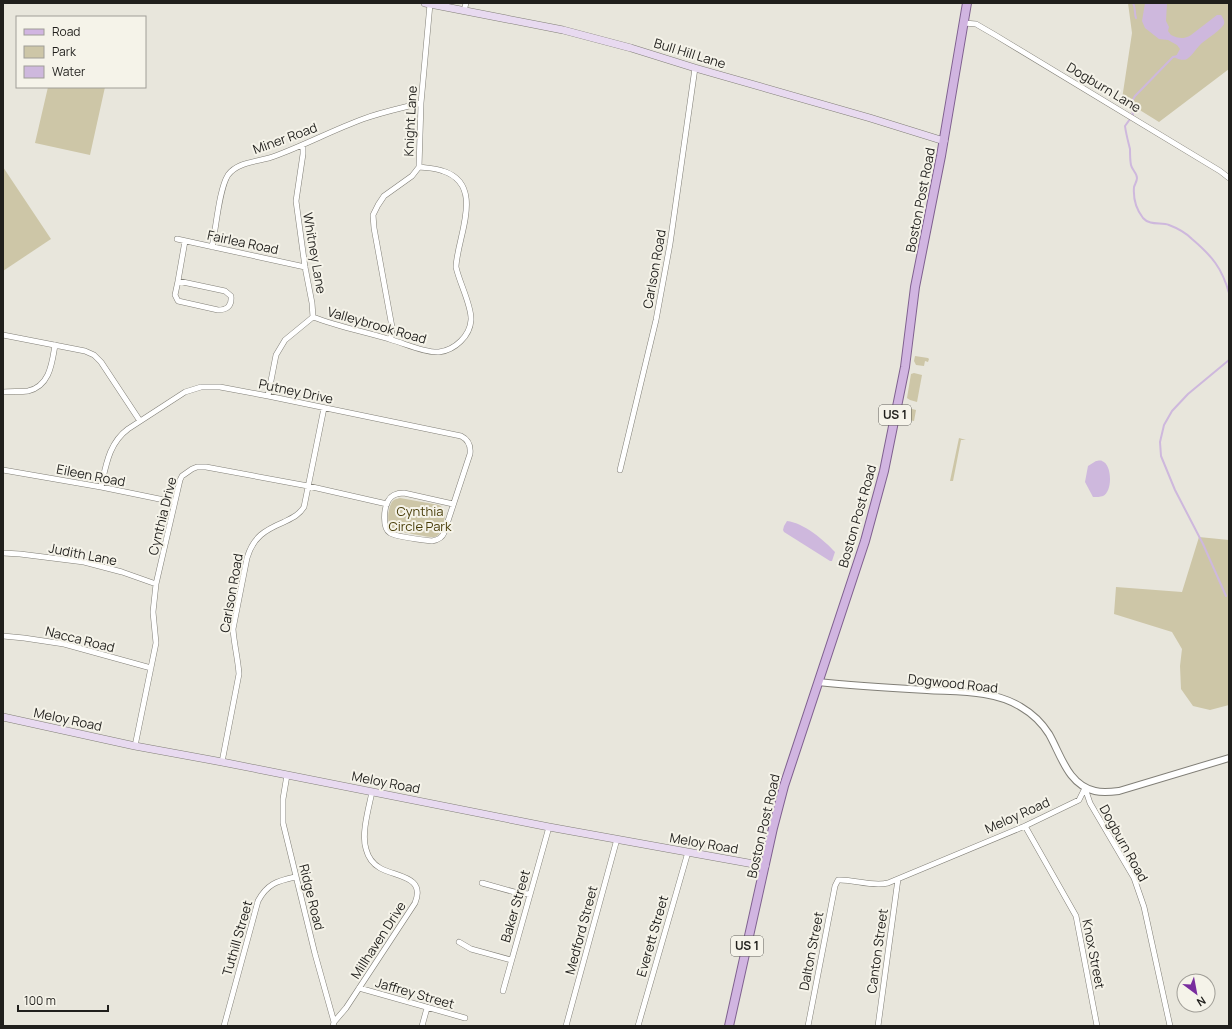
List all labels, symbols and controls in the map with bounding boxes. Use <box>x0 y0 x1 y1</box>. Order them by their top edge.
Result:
legend <box>16 16 146 88</box>
text: Road <box>52 23 80 40</box>
street label: Bull Hill Lane <box>652 34 728 73</box>
text: Park <box>52 43 77 60</box>
street label: Dogburn Lane <box>1063 58 1145 116</box>
text: Water <box>52 63 86 80</box>
street label: Knight Lane <box>399 85 421 157</box>
street label: Miner Road <box>250 118 320 158</box>
street label: Boston Post Road <box>901 146 939 254</box>
street label: Whitney Lane <box>299 211 331 295</box>
street label: Fairlea Road <box>206 226 280 258</box>
street label: Carlson Road <box>638 228 670 310</box>
street label: Valleybrook Road <box>325 302 429 348</box>
street label: Putney Drive <box>257 374 335 408</box>
road number: US 1 <box>879 405 911 425</box>
street label: Eileen Road <box>55 460 127 490</box>
street label: Boston Post Road <box>834 462 880 570</box>
street label: Cynthia Drive <box>144 475 181 557</box>
park label: Cynthia Circle Park <box>388 502 452 535</box>
street label: Judith Lane <box>47 539 119 570</box>
street label: Carlson Road <box>215 552 247 634</box>
street label: Nacca Road <box>43 622 117 656</box>
street label: Dogwood Road <box>907 669 999 697</box>
street label: Meloy Road <box>32 703 104 735</box>
street label: Meloy Road <box>350 767 422 797</box>
street label: Boston Post Road <box>742 772 784 880</box>
street label: Meloy Road <box>982 793 1052 837</box>
street label: Dogburn Road <box>1095 801 1153 885</box>
street label: Meloy Road <box>668 828 740 858</box>
street label: Ridge Road <box>295 862 329 932</box>
street label: Baker Street <box>496 868 534 944</box>
street label: Medford Street <box>560 884 602 976</box>
street label: Everett Street <box>632 893 672 979</box>
street label: Millhaven Drive <box>346 897 410 982</box>
street label: Tuthill Street <box>218 898 256 978</box>
street label: Canton Street <box>862 907 892 995</box>
street label: Dalton Street <box>795 910 827 992</box>
street label: Knox Street <box>1078 918 1110 990</box>
road number: US 1 <box>731 936 763 956</box>
street label: Jaffrey Street <box>373 973 457 1013</box>
north arrow <box>1176 973 1216 1013</box>
scale bar <box>18 987 108 1013</box>
text: 100 m <box>24 992 56 1009</box>
text: N <box>1194 993 1209 1010</box>

